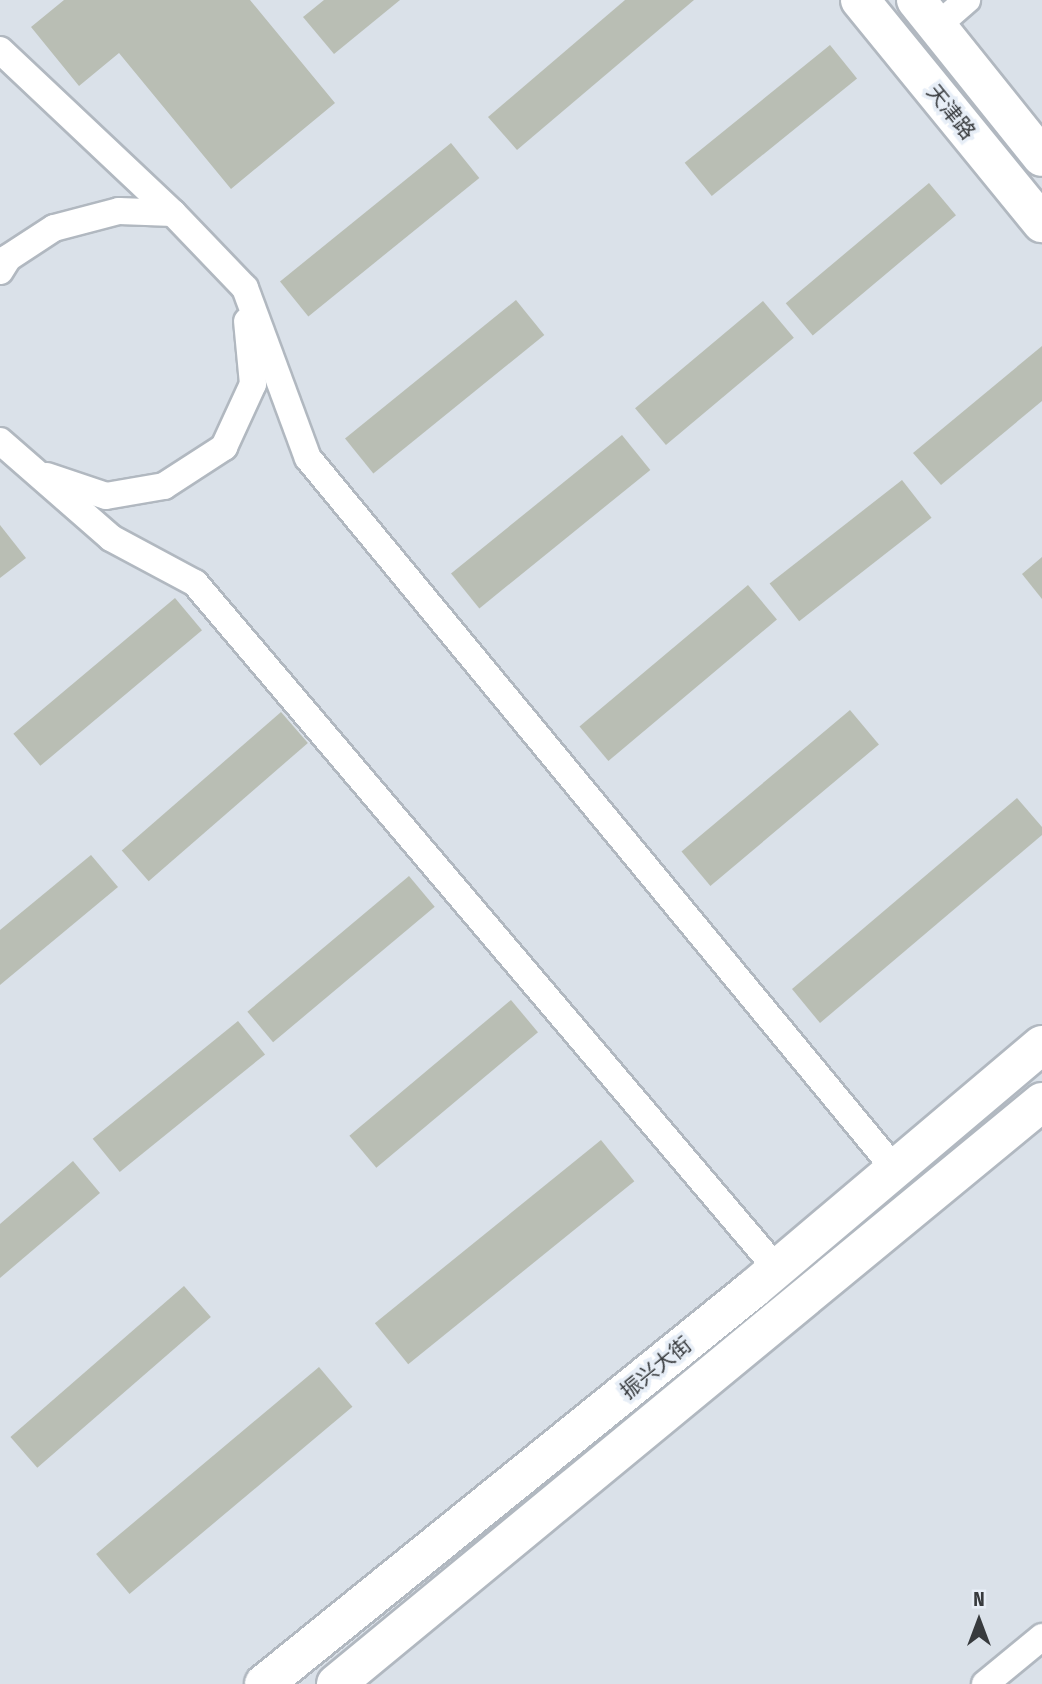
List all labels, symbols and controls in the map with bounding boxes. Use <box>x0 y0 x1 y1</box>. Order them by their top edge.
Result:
street label: 天津路 <box>921 80 981 144</box>
street label: 振兴大街 <box>615 1332 697 1404</box>
north arrow <box>944 1586 1014 1656</box>
text: N <box>973 1588 985 1611</box>

